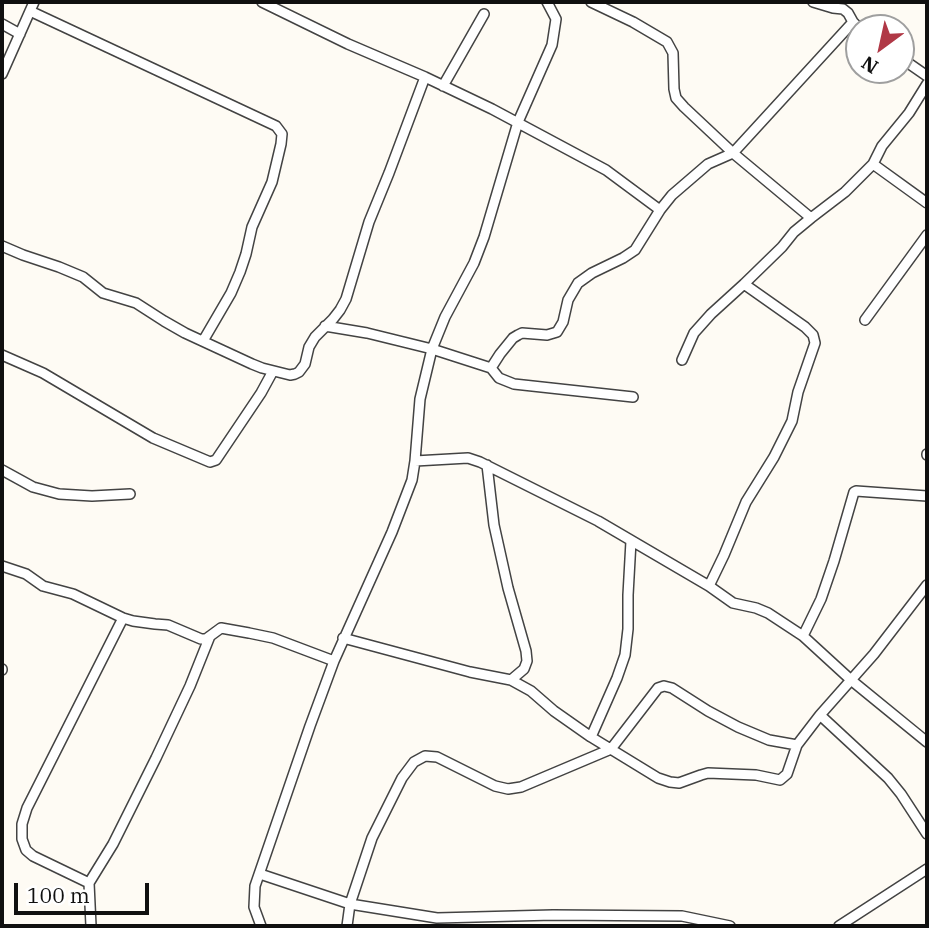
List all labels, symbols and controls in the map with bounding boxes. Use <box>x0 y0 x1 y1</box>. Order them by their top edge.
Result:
north arrow <box>845 14 915 84</box>
text: N <box>857 51 882 79</box>
scale bar <box>18 869 152 913</box>
text: 100 m <box>27 881 90 909</box>

